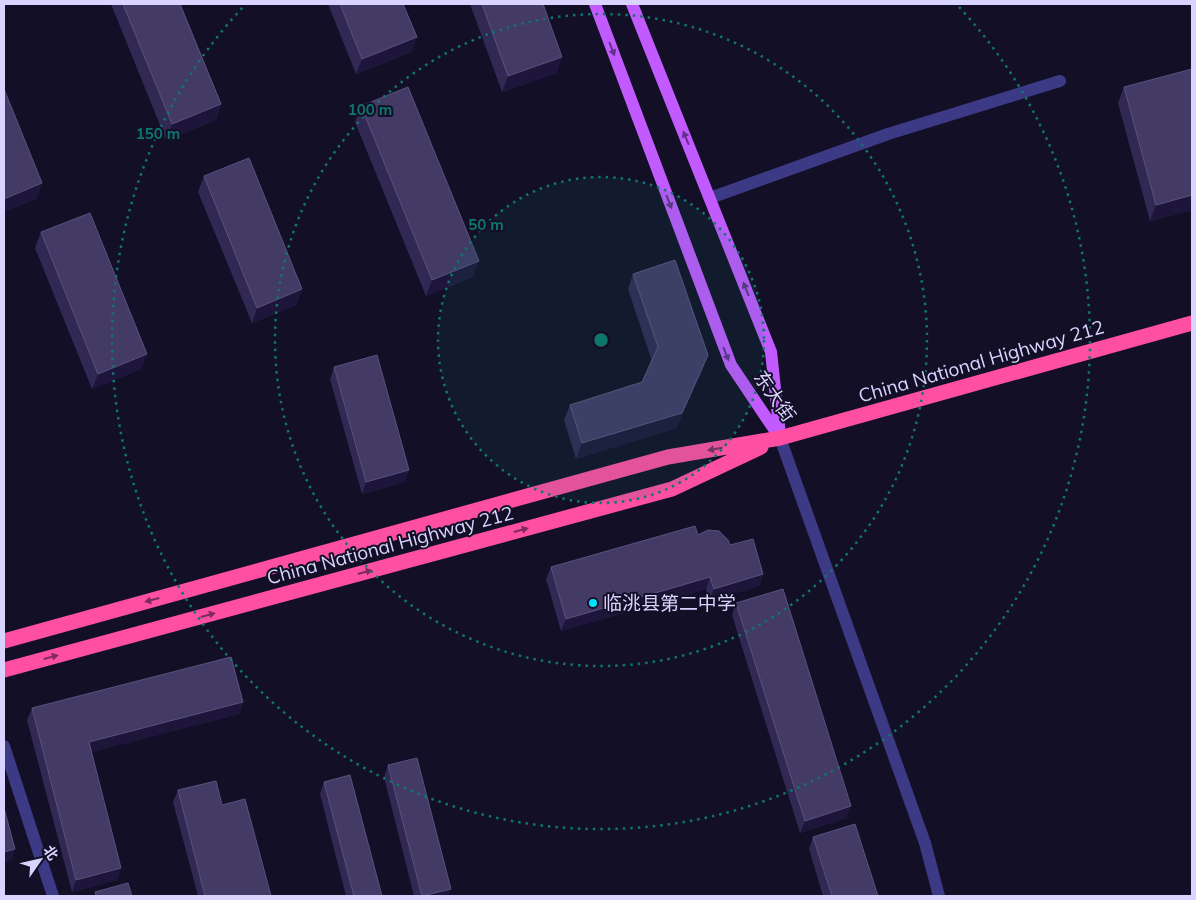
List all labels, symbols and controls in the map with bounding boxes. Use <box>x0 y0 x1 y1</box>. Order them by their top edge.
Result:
one-way arrow <box>609 42 616 57</box>
text: 100 m <box>348 100 392 119</box>
text: 150 m <box>136 124 180 143</box>
one-way arrow <box>682 130 690 145</box>
one-way arrow <box>666 194 673 209</box>
text: 50 m <box>468 215 504 234</box>
one-way arrow <box>742 281 750 296</box>
street label: China National Highway 212 <box>855 314 1107 408</box>
centre of rings <box>592 331 610 349</box>
one-way arrow <box>723 346 731 361</box>
street label: 东大街 <box>749 366 801 426</box>
one-way arrow <box>707 446 723 454</box>
street label: China National Highway 212 <box>264 501 516 589</box>
one-way arrow <box>514 525 529 533</box>
one-way arrow <box>357 568 372 576</box>
place label: 临洮县第二中学 <box>603 591 736 615</box>
one-way arrow <box>145 596 160 604</box>
marker: 临洮县第二中学 <box>587 597 599 609</box>
one-way arrow <box>200 611 215 619</box>
one-way arrow <box>43 653 58 661</box>
north arrow <box>15 835 65 885</box>
text: 北 <box>39 842 62 864</box>

